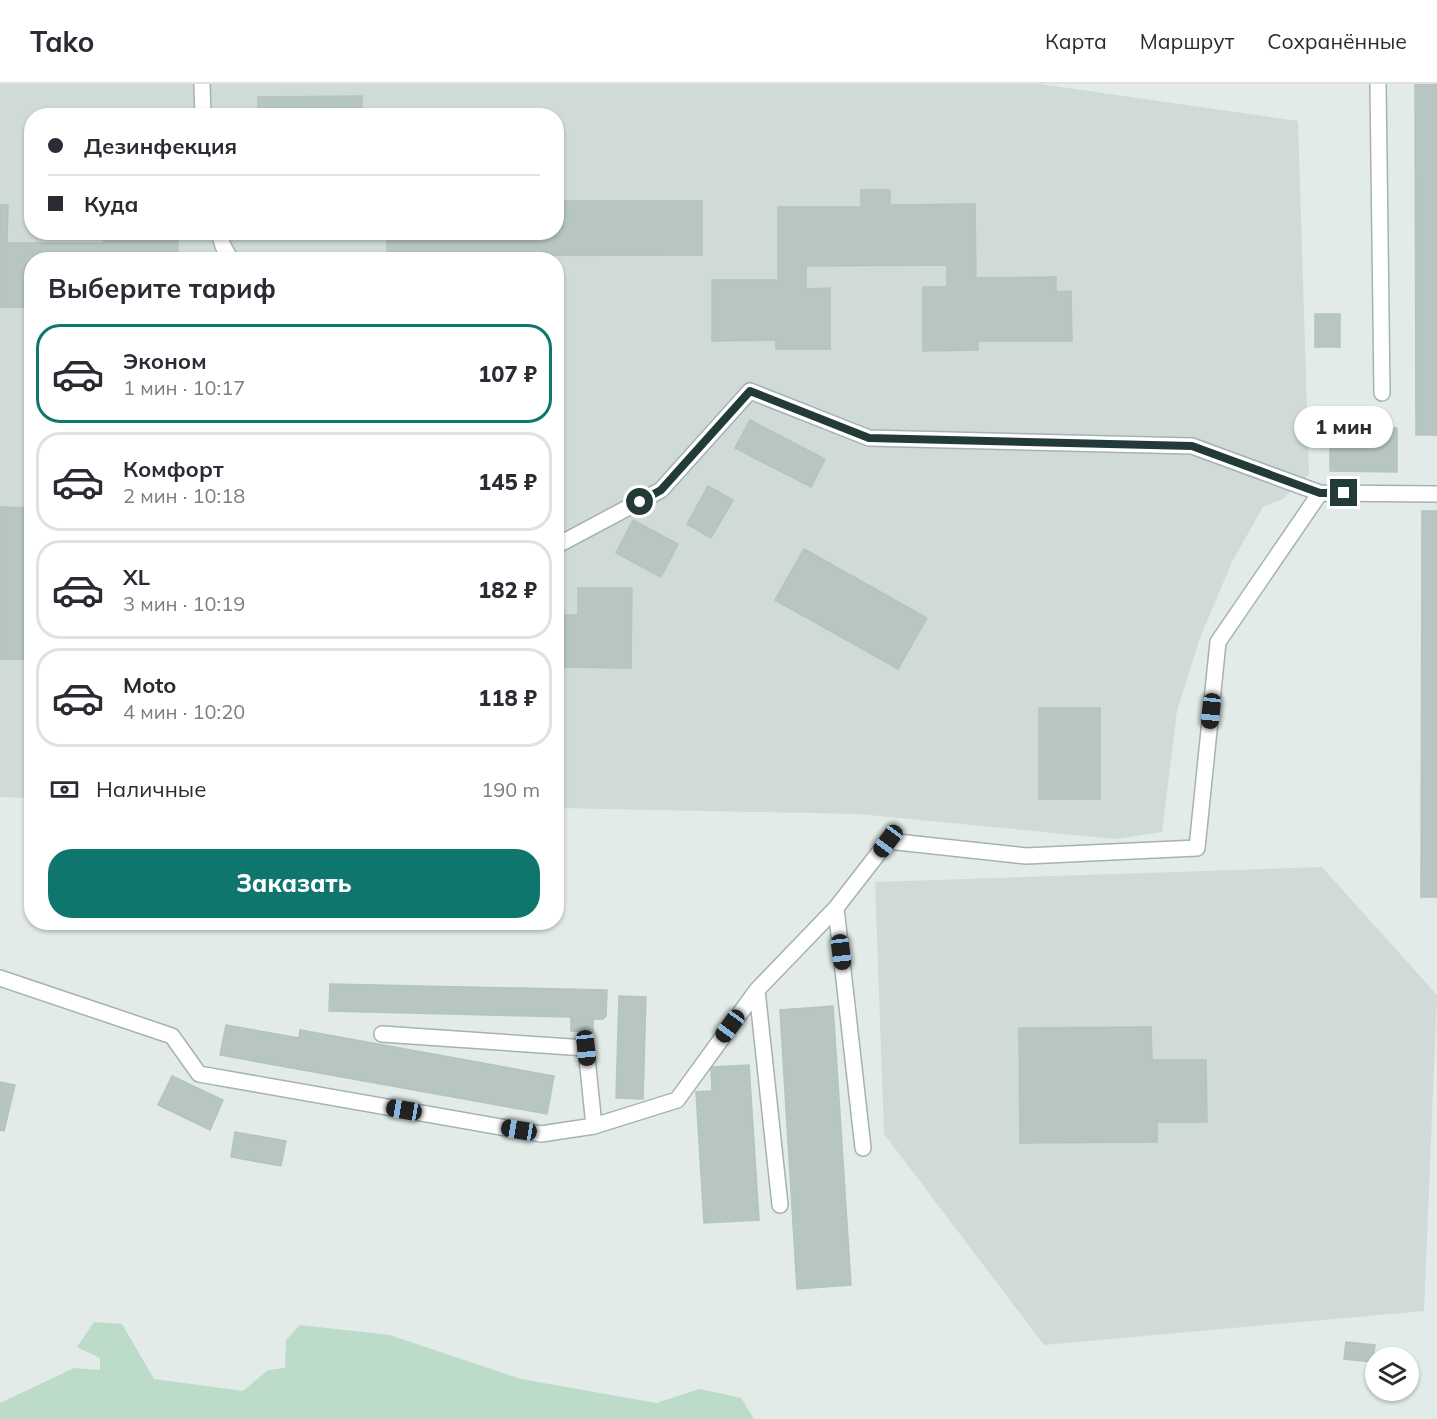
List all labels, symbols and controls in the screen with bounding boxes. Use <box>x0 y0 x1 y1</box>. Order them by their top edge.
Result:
text: Tako <box>30 24 94 59</box>
text: Карта <box>1045 28 1107 54</box>
text: Маршрут <box>1140 28 1234 54</box>
text: Сохранённые <box>1267 28 1407 54</box>
text: Дезинфекция <box>84 132 237 160</box>
text: Куда <box>84 190 138 218</box>
text: Выберите тариф <box>48 271 276 305</box>
icon: car <box>51 347 105 401</box>
text: Эконом <box>123 347 207 375</box>
text: 107 ₽ <box>478 360 537 388</box>
text: 1 мин · 10:17 <box>123 375 245 400</box>
callout: 1 мин <box>1294 406 1394 448</box>
text: 1 мин <box>1315 414 1372 439</box>
icon: car <box>51 455 105 509</box>
text: Комфорт <box>123 455 224 483</box>
text: 145 ₽ <box>478 468 537 496</box>
route end <box>1330 479 1357 506</box>
text: 2 мин · 10:18 <box>123 483 245 508</box>
route start <box>626 488 653 515</box>
icon: car <box>51 563 105 617</box>
text: XL <box>123 563 150 591</box>
text: 182 ₽ <box>478 576 537 604</box>
text: 3 мин · 10:19 <box>123 591 245 616</box>
icon: car <box>51 671 105 725</box>
text: Moto <box>123 671 176 699</box>
text: 118 ₽ <box>478 684 537 712</box>
car <box>1200 692 1222 730</box>
text: 4 мин · 10:20 <box>123 699 245 724</box>
icon: cash <box>48 773 81 806</box>
text: Наличные <box>96 775 206 803</box>
text: 190 m <box>481 777 540 802</box>
car <box>870 821 906 861</box>
button: Заказать <box>48 849 540 918</box>
car <box>830 933 852 971</box>
car <box>712 1006 748 1046</box>
car <box>575 1029 597 1067</box>
car <box>385 1098 423 1122</box>
car <box>500 1118 538 1142</box>
map controls <box>1365 1347 1419 1401</box>
button: layers <box>1365 1347 1419 1401</box>

